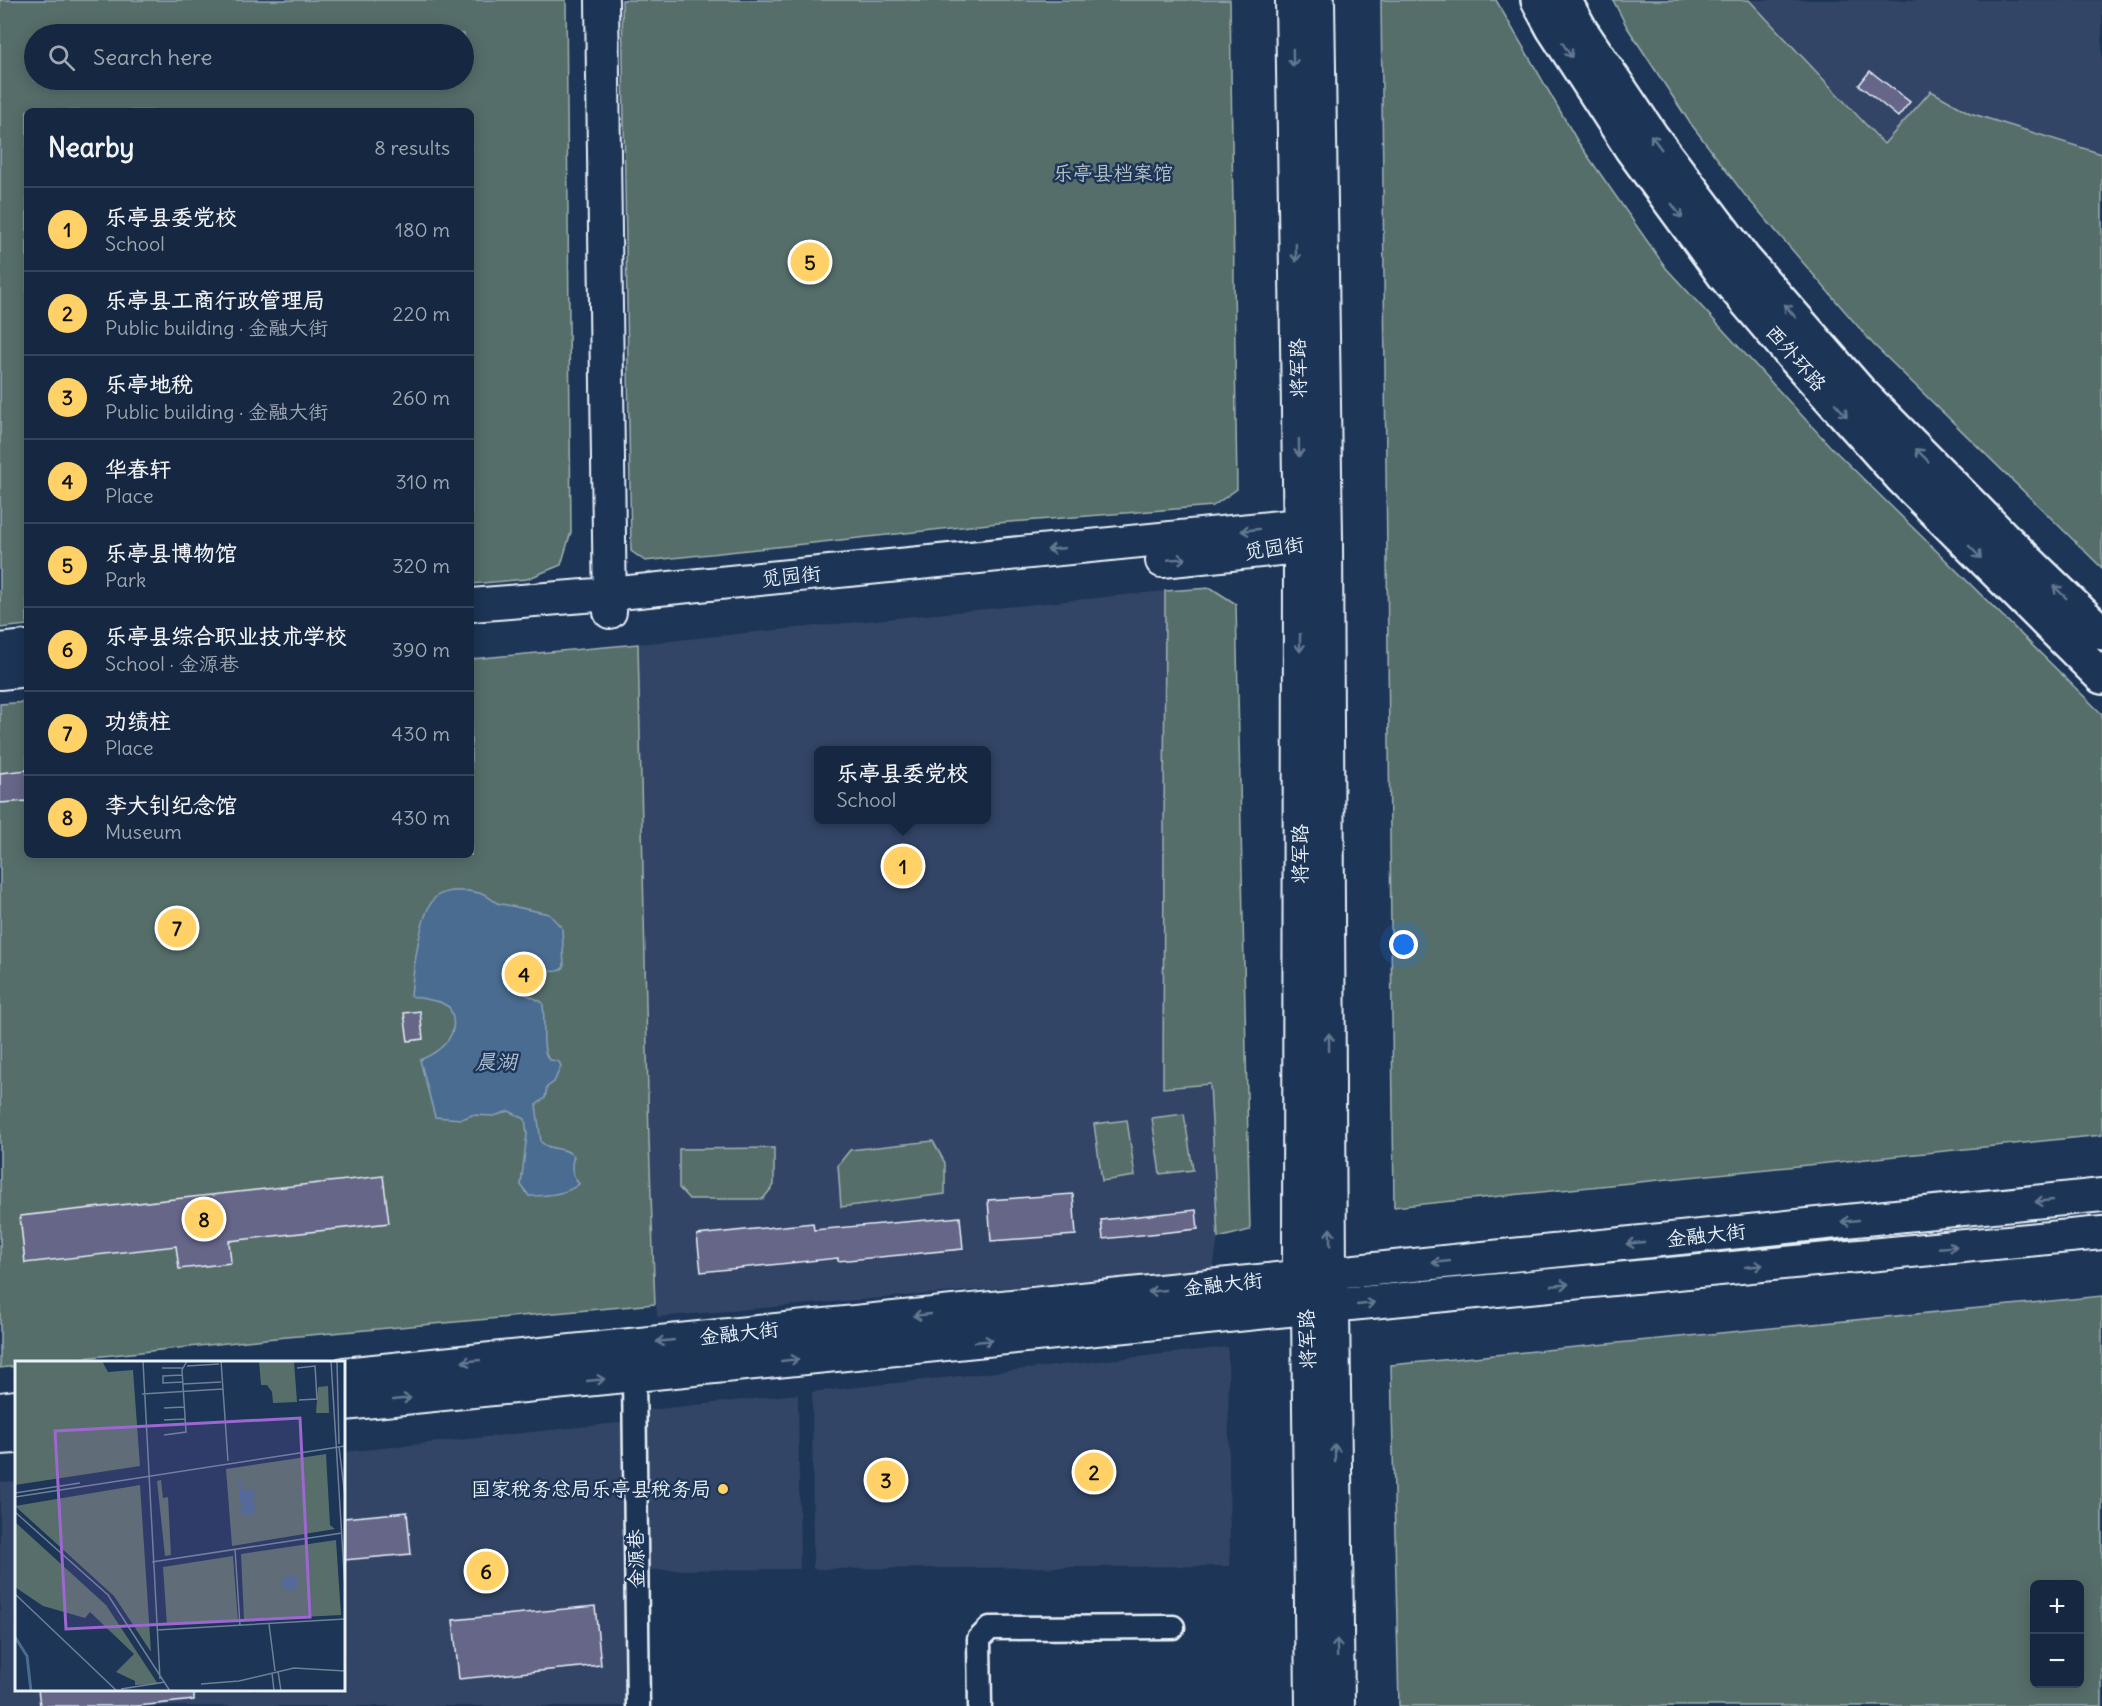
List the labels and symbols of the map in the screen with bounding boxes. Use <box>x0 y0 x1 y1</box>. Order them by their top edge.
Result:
one-way arrow <box>1562 41 1574 58</box>
one-way arrow <box>1287 48 1299 68</box>
one-way arrow <box>1649 135 1662 151</box>
park label: 乐亭县档案馆 <box>1053 160 1173 185</box>
one-way arrow <box>1671 203 1684 219</box>
pin: 5 <box>790 240 830 284</box>
one-way arrow <box>1290 243 1302 263</box>
one-way arrow <box>1783 304 1797 319</box>
street label: 西外环路 <box>1761 319 1833 397</box>
street label: 将军路 <box>1284 337 1311 398</box>
one-way arrow <box>1834 402 1848 417</box>
one-way arrow <box>1293 438 1305 458</box>
one-way arrow <box>1914 447 1929 462</box>
one-way arrow <box>1240 525 1260 536</box>
street label: 觅园街 <box>1242 531 1305 564</box>
one-way arrow <box>1046 544 1066 555</box>
one-way arrow <box>1968 544 1983 559</box>
one-way arrow <box>1167 553 1187 564</box>
street label: 觅园街 <box>760 560 822 591</box>
one-way arrow <box>2052 585 2067 600</box>
one-way arrow <box>1294 633 1306 653</box>
street label: 将军路 <box>1287 823 1312 884</box>
pin: 1 <box>884 844 922 888</box>
pin: 7 <box>158 906 196 950</box>
your location <box>1389 930 1418 959</box>
pin: 4 <box>504 952 544 996</box>
one-way arrow <box>1323 1032 1335 1052</box>
water label: 晨湖 <box>475 1048 519 1075</box>
pin: 8 <box>184 1196 224 1242</box>
one-way arrow <box>2034 1196 2054 1207</box>
one-way arrow <box>1840 1216 1860 1227</box>
street label: 金融大街 <box>1665 1218 1747 1251</box>
one-way arrow <box>1324 1227 1336 1247</box>
one-way arrow <box>1625 1237 1645 1248</box>
one-way arrow <box>1938 1241 1958 1252</box>
one-way arrow <box>1431 1257 1451 1268</box>
one-way arrow <box>1744 1260 1764 1271</box>
street label: 金融大街 <box>1182 1267 1264 1300</box>
one-way arrow <box>1550 1279 1569 1290</box>
one-way arrow <box>1148 1286 1168 1297</box>
one-way arrow <box>1356 1298 1375 1309</box>
street label: 将军路 <box>1293 1308 1320 1369</box>
one-way arrow <box>912 1310 932 1321</box>
street label: 金融大街 <box>698 1316 780 1349</box>
one-way arrow <box>973 1335 993 1346</box>
one-way arrow <box>655 1336 675 1347</box>
one-way arrow <box>779 1354 799 1365</box>
one-way arrow <box>461 1356 481 1367</box>
inset map <box>15 1361 345 1691</box>
one-way arrow <box>585 1374 605 1385</box>
one-way arrow <box>391 1393 411 1404</box>
one-way arrow <box>1329 1443 1341 1463</box>
pin: 2 <box>1074 1450 1114 1494</box>
pin: 3 <box>866 1458 906 1502</box>
place label: 国家税务总局乐亭县税务局 <box>471 1476 711 1501</box>
marker: 国家税务总局乐亭县税务局 <box>716 1482 730 1496</box>
street label: 金源巷 <box>622 1528 649 1589</box>
pin: 6 <box>466 1548 506 1594</box>
one-way arrow <box>1332 1638 1343 1658</box>

